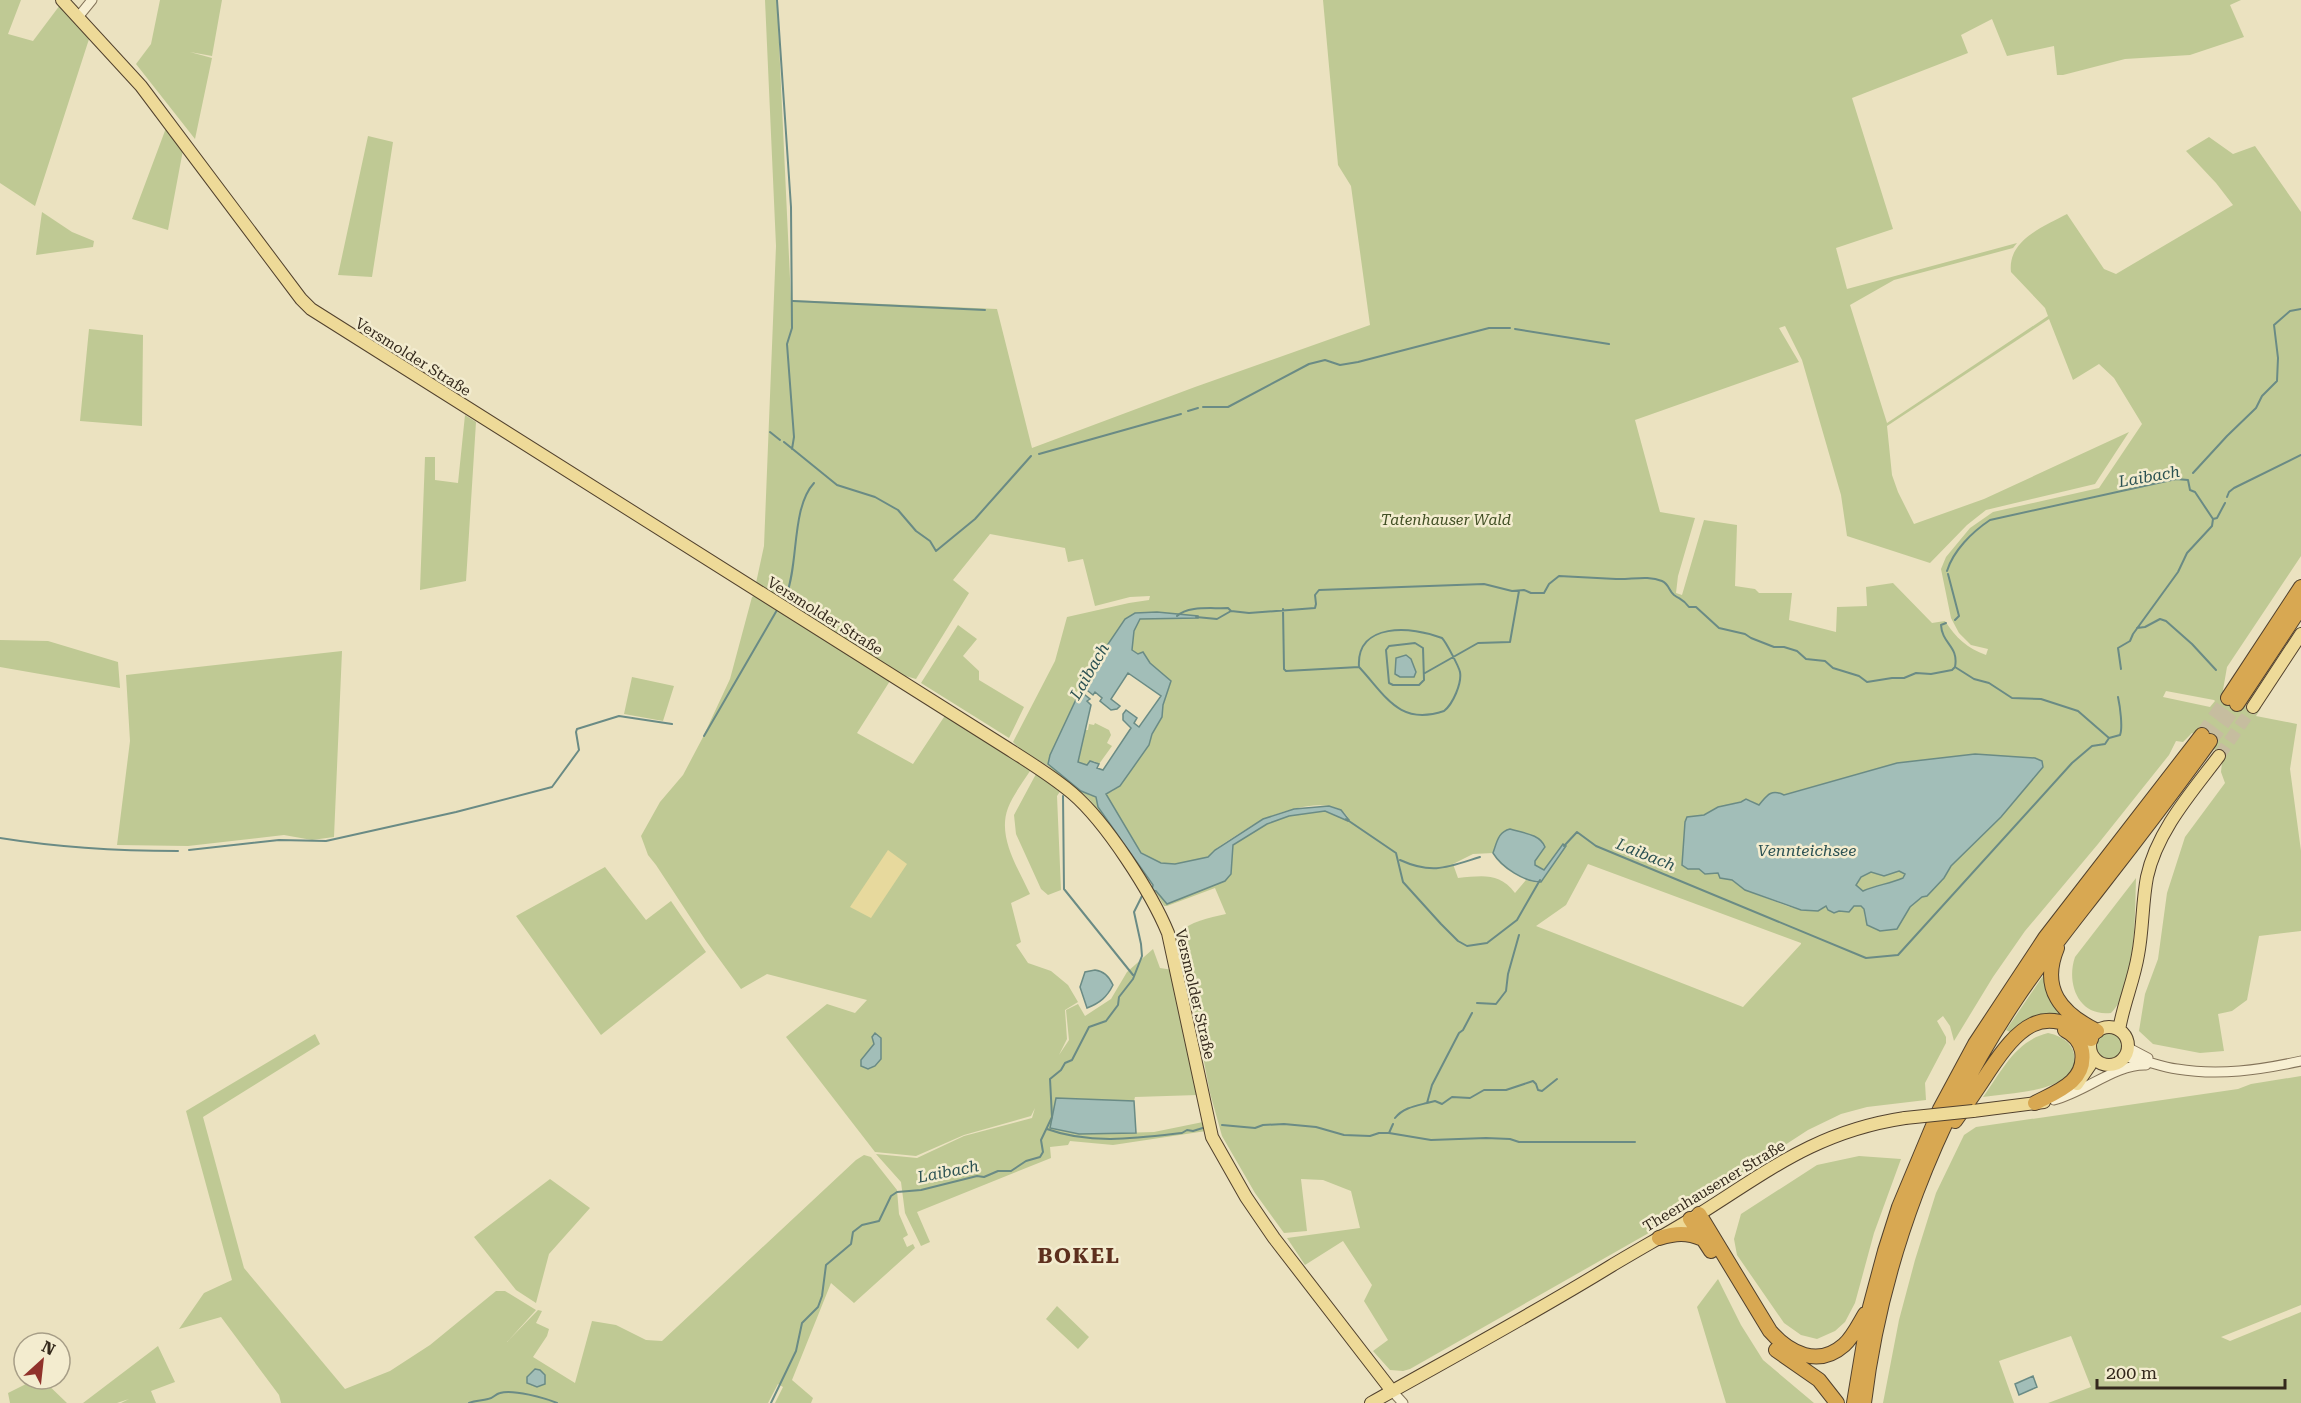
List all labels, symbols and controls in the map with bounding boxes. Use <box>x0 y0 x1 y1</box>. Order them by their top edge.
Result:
street label: Versmolder Straße <box>352 314 474 400</box>
water label: Laibach <box>2116 462 2181 491</box>
park label: Tatenhauser Wald <box>1381 511 1511 529</box>
street label: Versmolder Straße <box>764 573 886 659</box>
water label: Laibach <box>1065 639 1113 704</box>
water label: Laibach <box>1613 834 1678 875</box>
water label: Vennteichsee <box>1758 841 1856 860</box>
street label: Versmolder Straße <box>1171 927 1219 1061</box>
street label: Theenhausener Straße <box>1640 1136 1788 1236</box>
water label: Laibach <box>915 1156 981 1187</box>
district label: BOKEL <box>1037 1244 1121 1268</box>
north arrow <box>12 1331 72 1391</box>
text: N <box>39 1337 58 1359</box>
scale bar <box>2097 1352 2284 1390</box>
text: 200 m <box>2106 1362 2157 1383</box>

